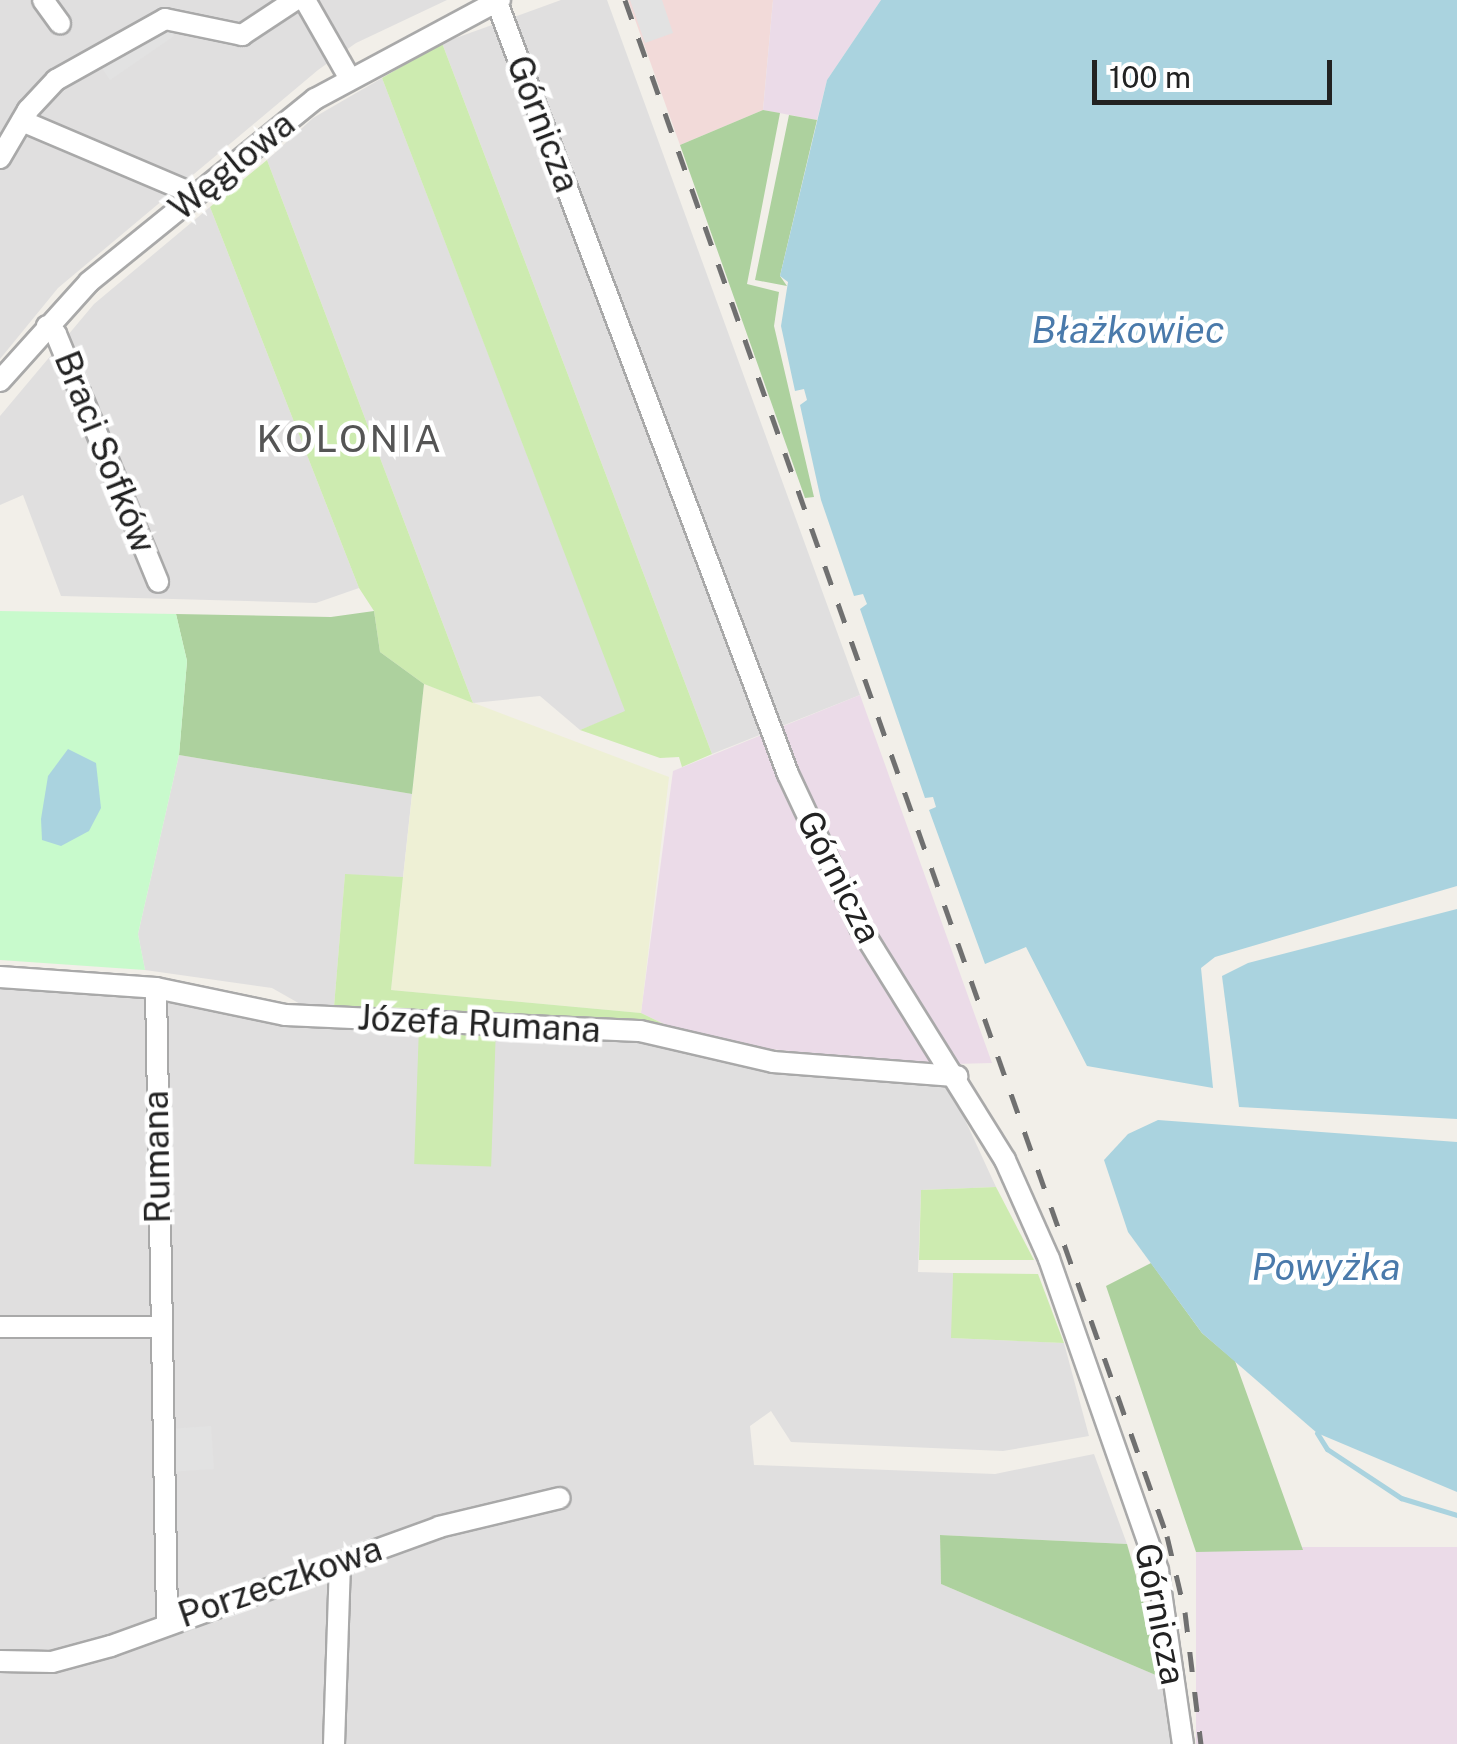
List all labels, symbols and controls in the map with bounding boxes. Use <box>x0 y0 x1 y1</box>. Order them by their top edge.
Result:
scale bar <box>1097 40 1337 102</box>
street label: Górnicza <box>498 50 588 198</box>
text: 100 m <box>1109 59 1191 95</box>
street label: Węglowa <box>161 103 303 229</box>
water label: Błażkowiec <box>1031 307 1225 353</box>
street label: Braci Sofków <box>45 345 165 559</box>
district label: KOLONIA <box>257 416 443 462</box>
street label: Górnicza <box>788 804 890 950</box>
street label: Józefa Rumana <box>356 997 602 1051</box>
street label: Rumana <box>135 1090 179 1224</box>
water label: Powyżka <box>1251 1244 1401 1290</box>
street label: Porzeczkowa <box>173 1528 387 1636</box>
street label: Górnicza <box>1126 1540 1194 1688</box>

